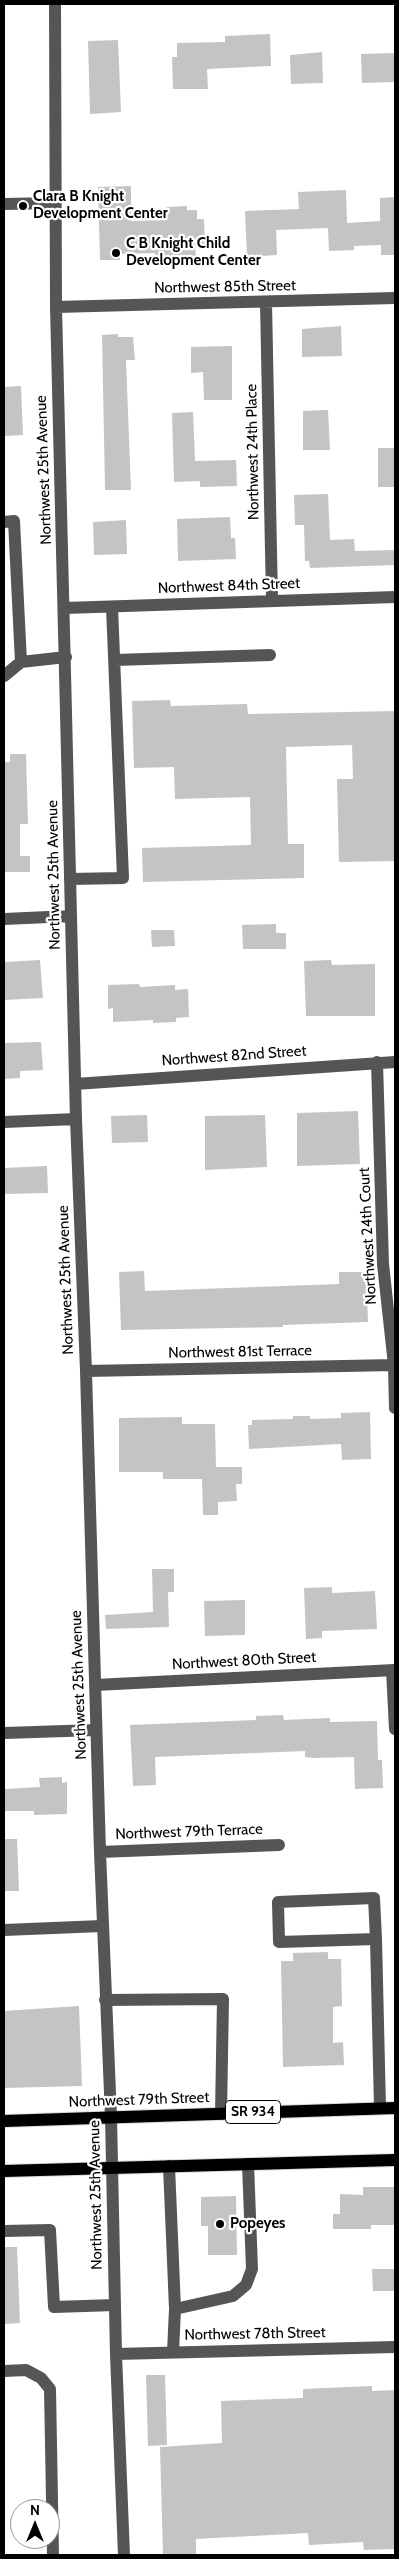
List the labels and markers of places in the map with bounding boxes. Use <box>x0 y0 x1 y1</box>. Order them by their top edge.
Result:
place label: Clara B Knight Development Center <box>33 188 168 223</box>
marker: Clara B Knight Development Center <box>17 200 29 212</box>
place label: C B Knight Child Development Center <box>126 235 261 270</box>
marker: C B Knight Child Development Center <box>110 247 122 259</box>
place label: Popeyes <box>230 2215 285 2233</box>
marker: Popeyes <box>214 2218 226 2230</box>

